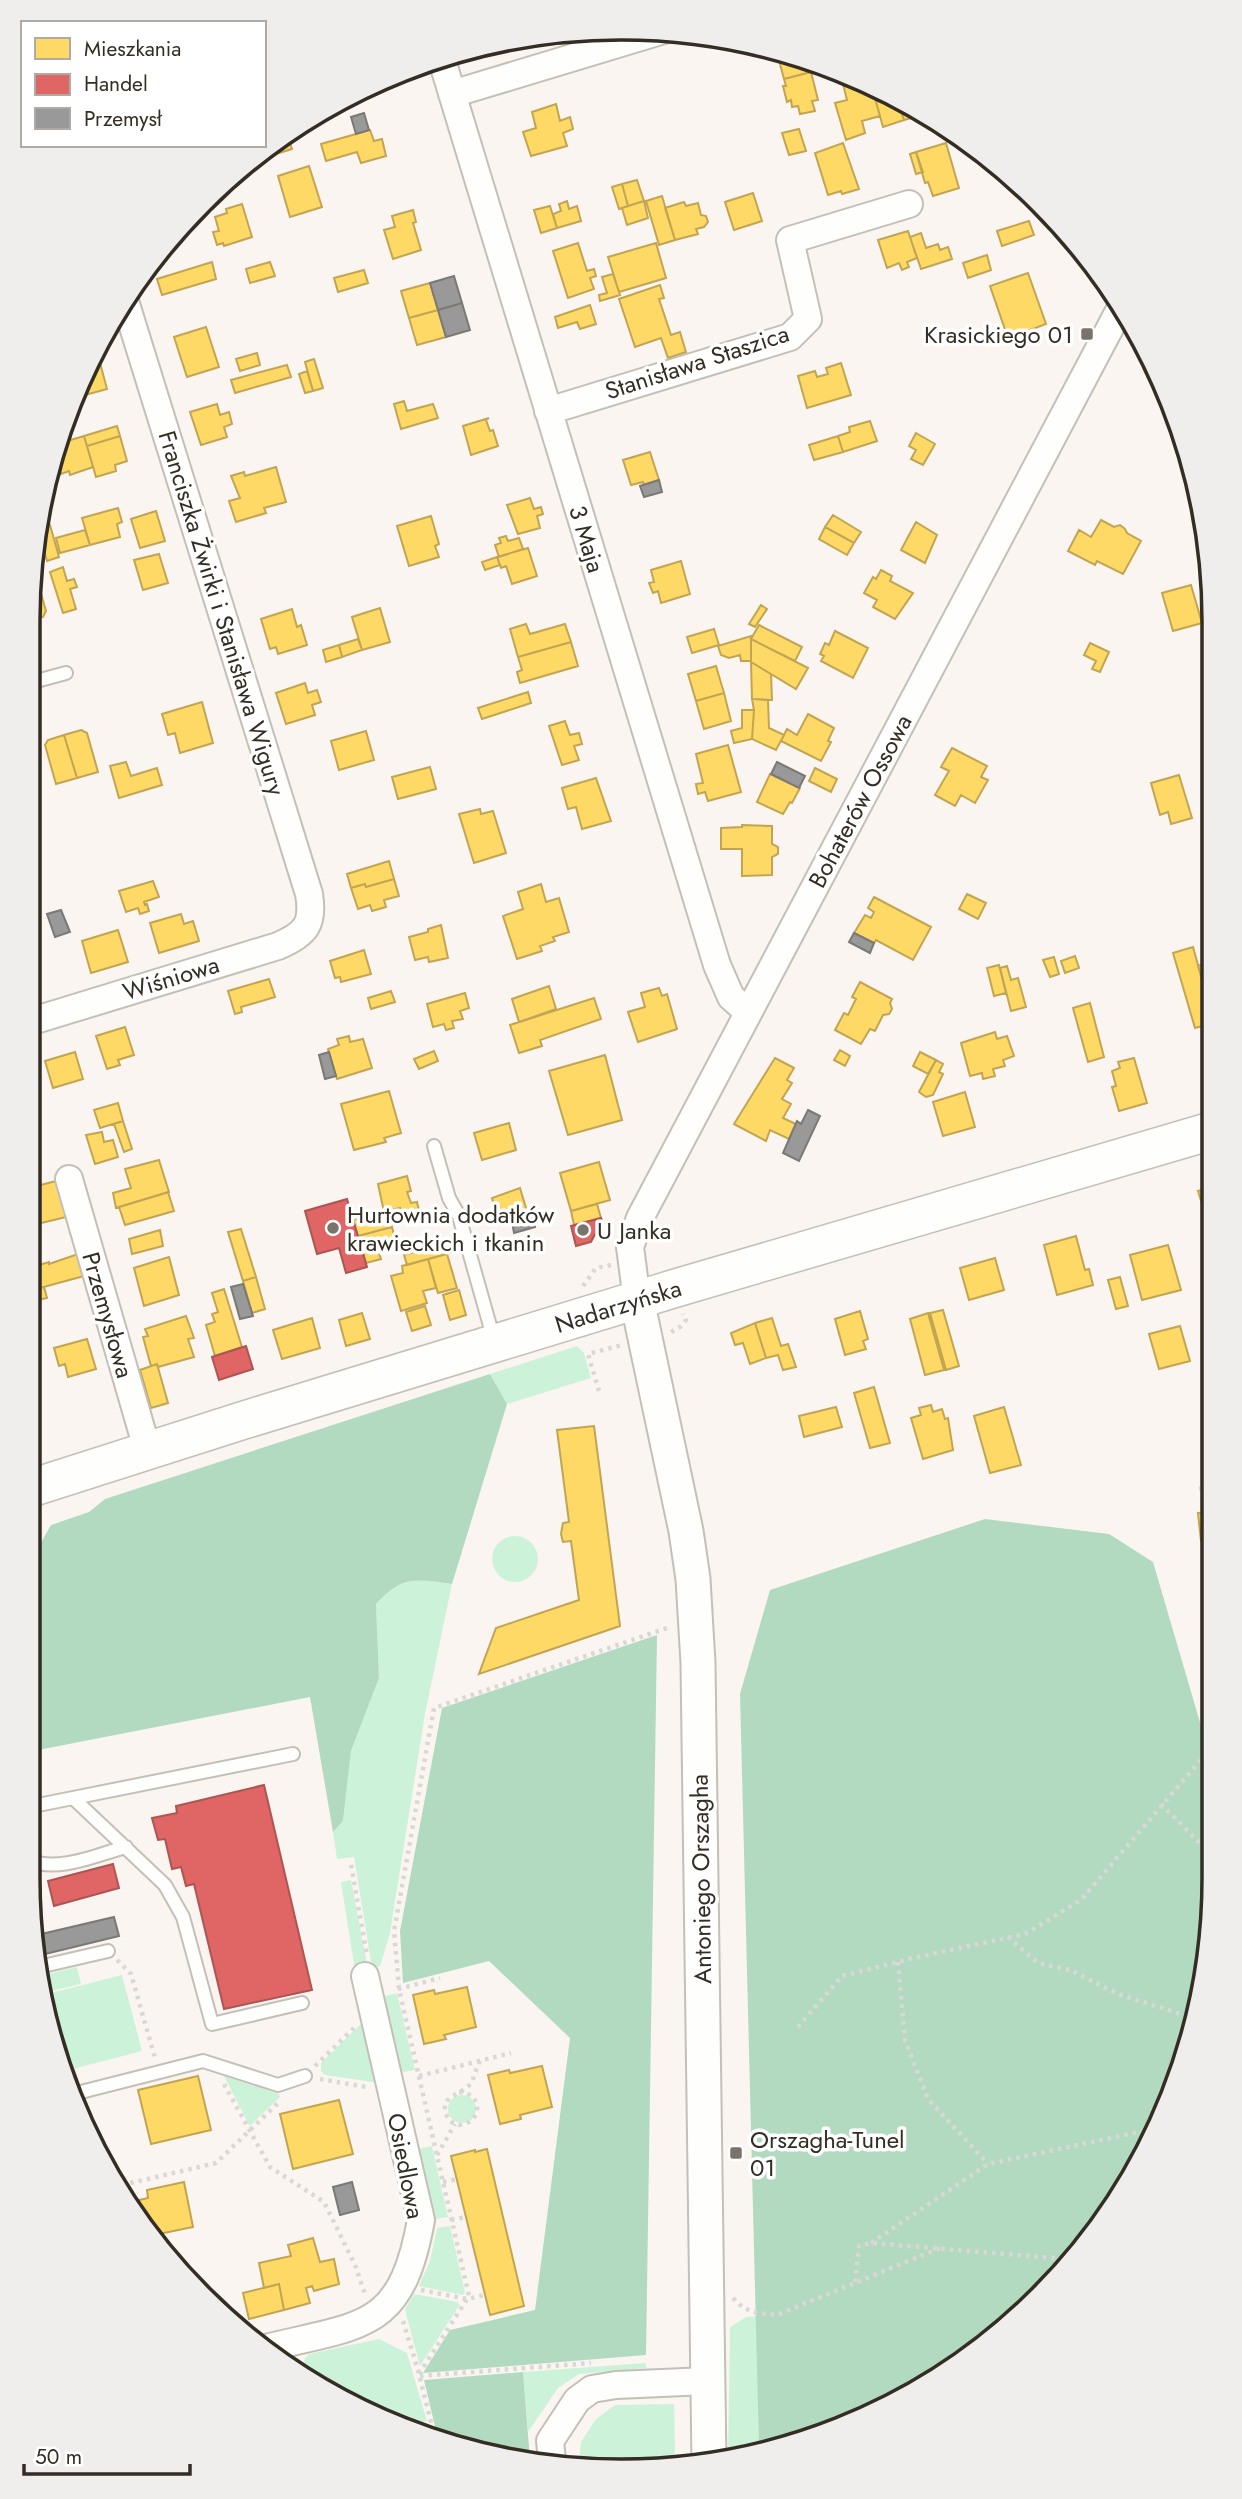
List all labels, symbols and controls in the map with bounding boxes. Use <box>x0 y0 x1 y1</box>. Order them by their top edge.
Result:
legend <box>21 21 266 147</box>
text: Mieszkania <box>84 34 181 64</box>
text: Handel <box>84 69 148 99</box>
text: Przemysł <box>84 104 163 134</box>
street label: Stanisława Staszica <box>601 316 793 408</box>
place label: Krasickiego 01 <box>924 317 1073 352</box>
marker: Krasickiego 01 <box>1079 326 1095 342</box>
street label: Franciszka Żwirki i Stanisława Wigury <box>150 426 294 800</box>
street label: 3 Maja <box>560 501 614 577</box>
street label: Bohaterów Ossowa <box>800 708 920 894</box>
street label: Wiśniowa <box>118 947 224 1009</box>
place label: Hurtownia dodatków krawieckich i tkanin <box>347 1197 555 1260</box>
place label: U Janka <box>597 1213 671 1248</box>
marker: Hurtownia dodatków krawieckich i tkanin <box>325 1220 341 1236</box>
marker: U Janka <box>575 1222 591 1238</box>
street label: Przemysłowa <box>73 1248 143 1382</box>
street label: Nadarzyńska <box>550 1270 686 1342</box>
street label: Antoniego Orszagha <box>682 1774 720 1984</box>
street label: Osiedlowa <box>379 2110 433 2222</box>
place label: Orszagha-Tunel 01 <box>750 2122 905 2185</box>
marker: Orszagha-Tunel 01 <box>728 2145 744 2161</box>
scale bar <box>24 2432 191 2476</box>
text: 50 m <box>35 2442 82 2472</box>

